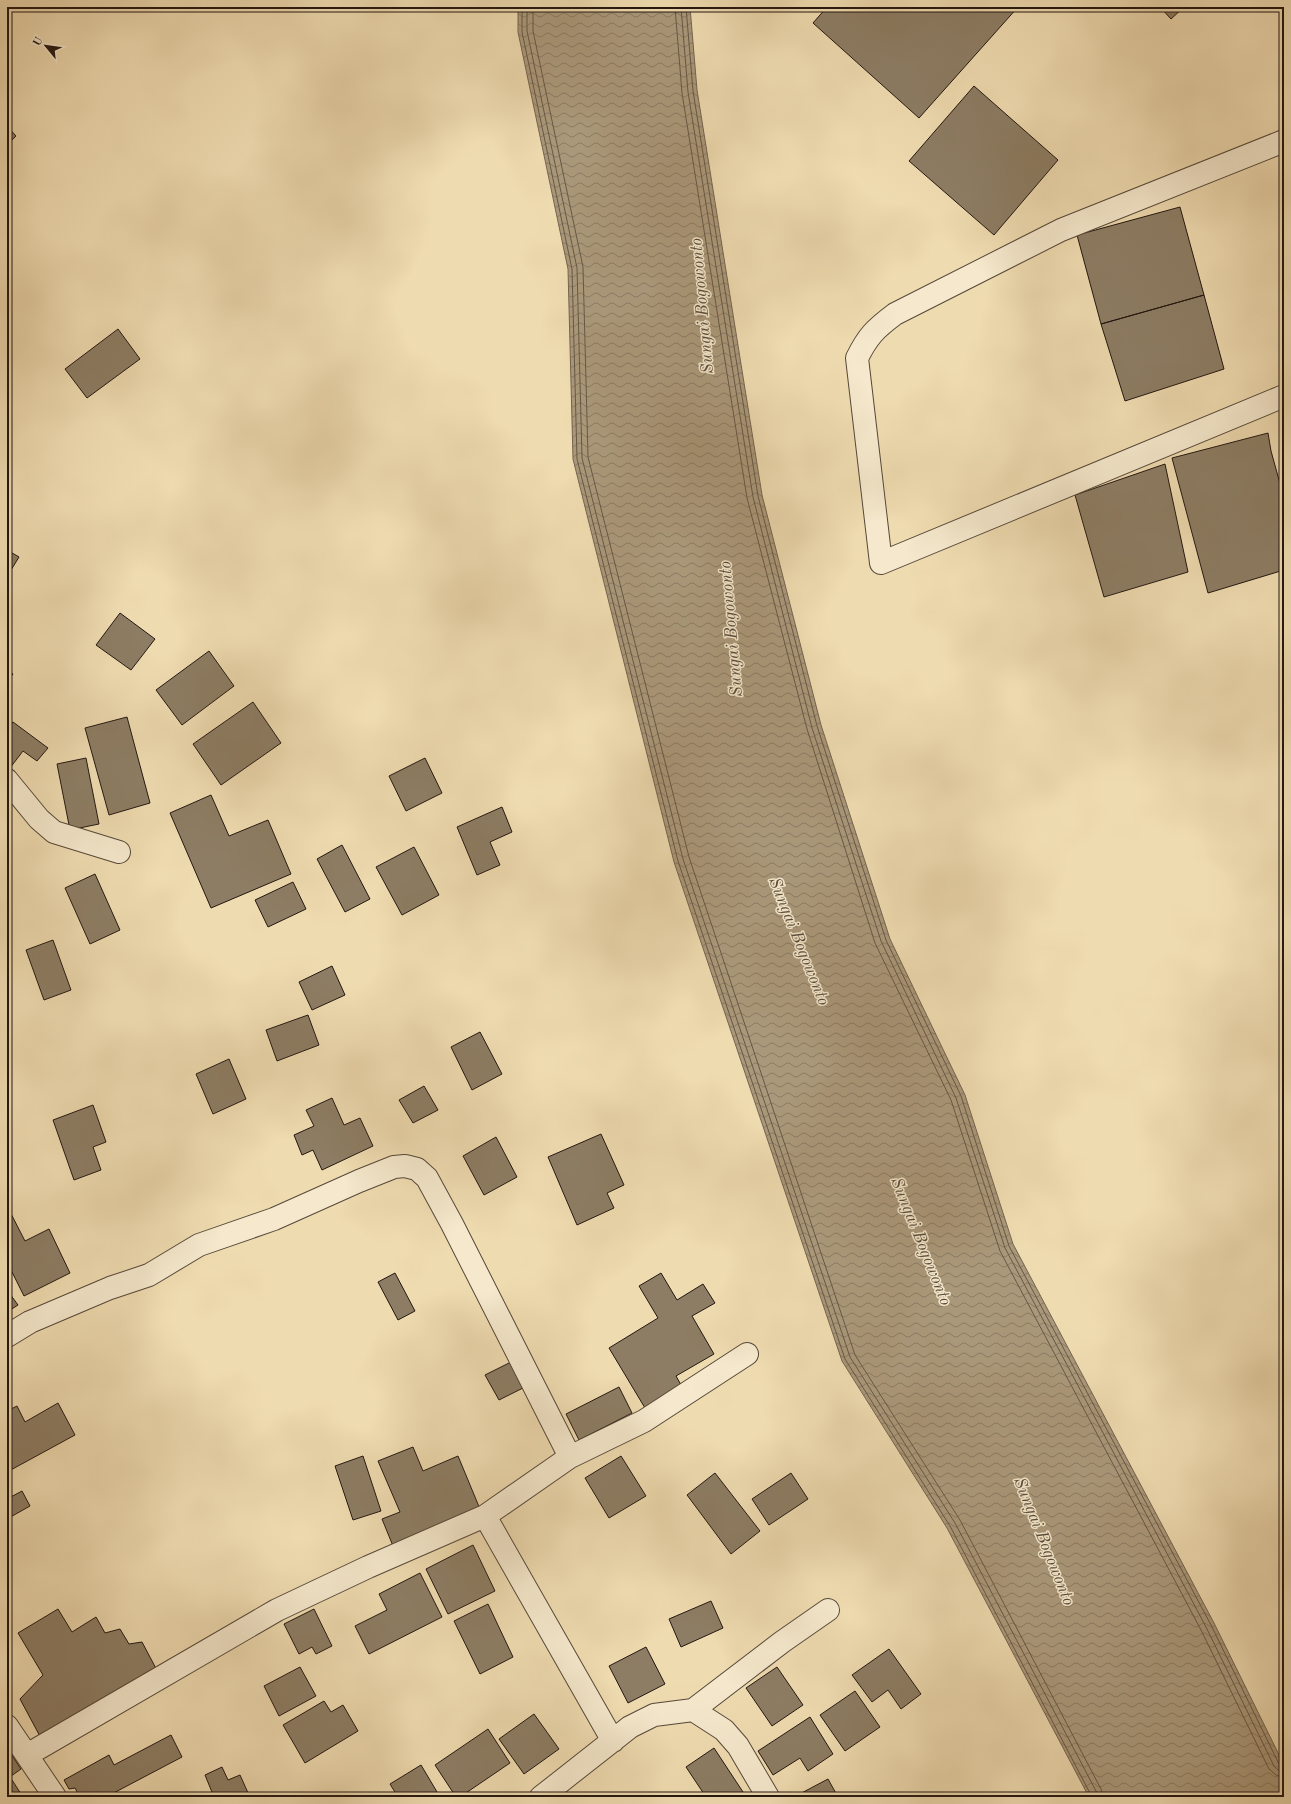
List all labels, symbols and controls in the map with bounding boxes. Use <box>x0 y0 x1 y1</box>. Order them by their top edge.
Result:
north arrow <box>26 26 66 66</box>
text: U <box>32 35 46 48</box>
water label: Sungai Bogowonto <box>688 237 717 375</box>
water label: Sungai Bogowonto <box>717 560 746 698</box>
water label: Sungai Bogowonto <box>765 875 832 1008</box>
water label: Sungai Bogowonto <box>887 1175 954 1308</box>
water label: Sungai Bogowonto <box>1010 1475 1077 1608</box>

